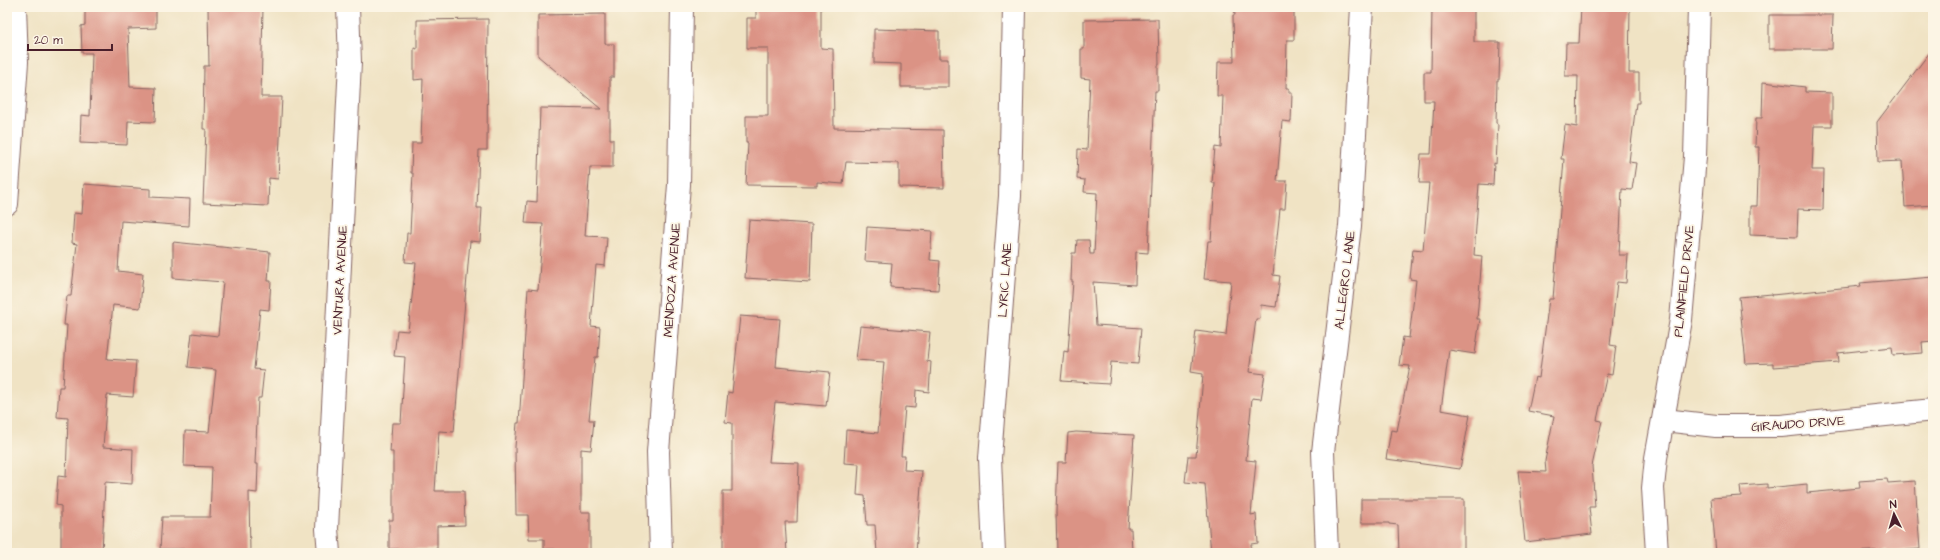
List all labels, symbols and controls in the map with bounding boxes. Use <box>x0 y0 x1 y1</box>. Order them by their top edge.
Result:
scale bar <box>28 26 112 52</box>
text: 20 m <box>34 32 63 49</box>
street label: MENDOZA AVENUE <box>659 222 685 338</box>
street label: PLAINFIELD DRIVE <box>1669 224 1699 338</box>
street label: VENTURA AVENUE <box>328 225 352 335</box>
street label: ALLEGRO LANE <box>1330 229 1360 331</box>
street label: LYRIC LANE <box>993 242 1017 318</box>
street label: GIRAUDO DRIVE <box>1751 412 1846 436</box>
north arrow <box>1874 494 1914 534</box>
text: N <box>1889 497 1897 512</box>

